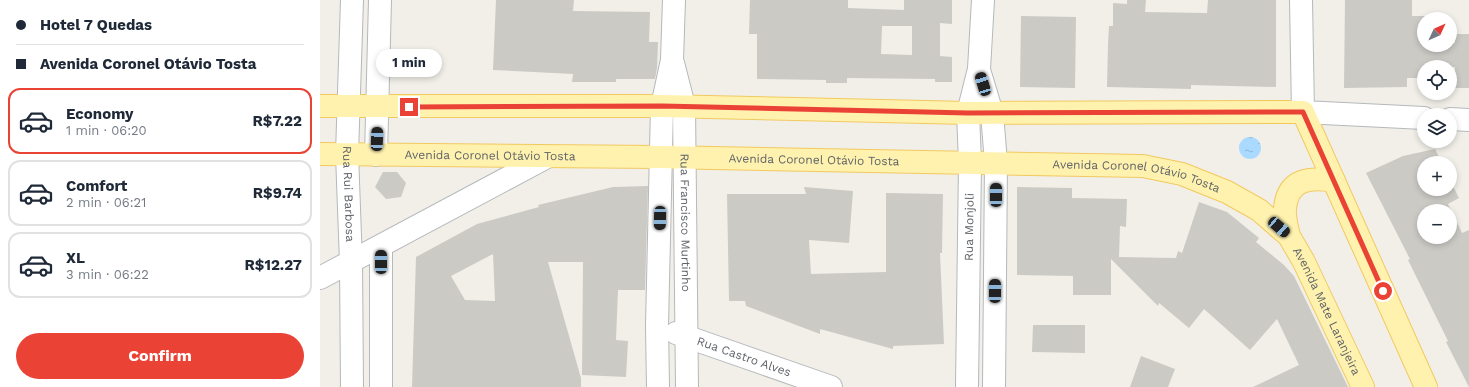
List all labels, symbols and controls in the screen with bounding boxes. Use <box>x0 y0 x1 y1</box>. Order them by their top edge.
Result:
north arrow <box>1417 12 1457 52</box>
map controls <box>1417 12 1457 244</box>
text: Hotel 7 Quedas <box>40 16 152 34</box>
callout: 1 min <box>376 49 442 77</box>
text: Avenida Coronel Otávio Tosta <box>40 55 256 73</box>
text: 1 min <box>392 55 426 70</box>
button: locate <box>1417 60 1457 100</box>
car <box>974 71 992 97</box>
route end <box>400 98 418 116</box>
icon: car <box>18 103 54 139</box>
text: Economy <box>66 105 133 123</box>
button: layers <box>1417 108 1457 148</box>
text: R$7.22 <box>252 112 302 130</box>
text: 1 min · 06:20 <box>66 123 147 138</box>
car <box>371 127 383 151</box>
street label: Rua Rui Barbosa <box>340 146 357 242</box>
street label: Avenida Coronel Otávio Tosta <box>404 148 576 163</box>
street label: Avenida Coronel Otávio Tosta <box>728 151 900 168</box>
street label: Rua Francisco Murtinho <box>678 153 693 292</box>
button: + <box>1417 156 1457 196</box>
street label: Avenida Coronel Otávio Tosta <box>1052 157 1222 196</box>
icon: car <box>18 175 54 211</box>
text: Comfort <box>66 177 127 195</box>
car <box>990 183 1002 207</box>
text: R$9.74 <box>253 184 302 202</box>
street label: Rua Monjoli <box>962 193 977 261</box>
text: 2 min · 06:21 <box>66 195 146 210</box>
button: − <box>1417 204 1457 244</box>
car <box>654 206 666 230</box>
car <box>1266 215 1292 239</box>
street label: Avenida Mate Laranjeira <box>1290 245 1363 378</box>
icon: car <box>18 247 54 283</box>
text: XL <box>66 249 85 267</box>
car <box>375 250 387 274</box>
text: R$12.27 <box>245 256 302 274</box>
text: 3 min · 06:22 <box>66 267 149 282</box>
car <box>989 279 1001 303</box>
route start <box>1374 282 1392 300</box>
button: Confirm <box>16 333 304 379</box>
street label: Rua Castro Alves <box>695 334 793 380</box>

